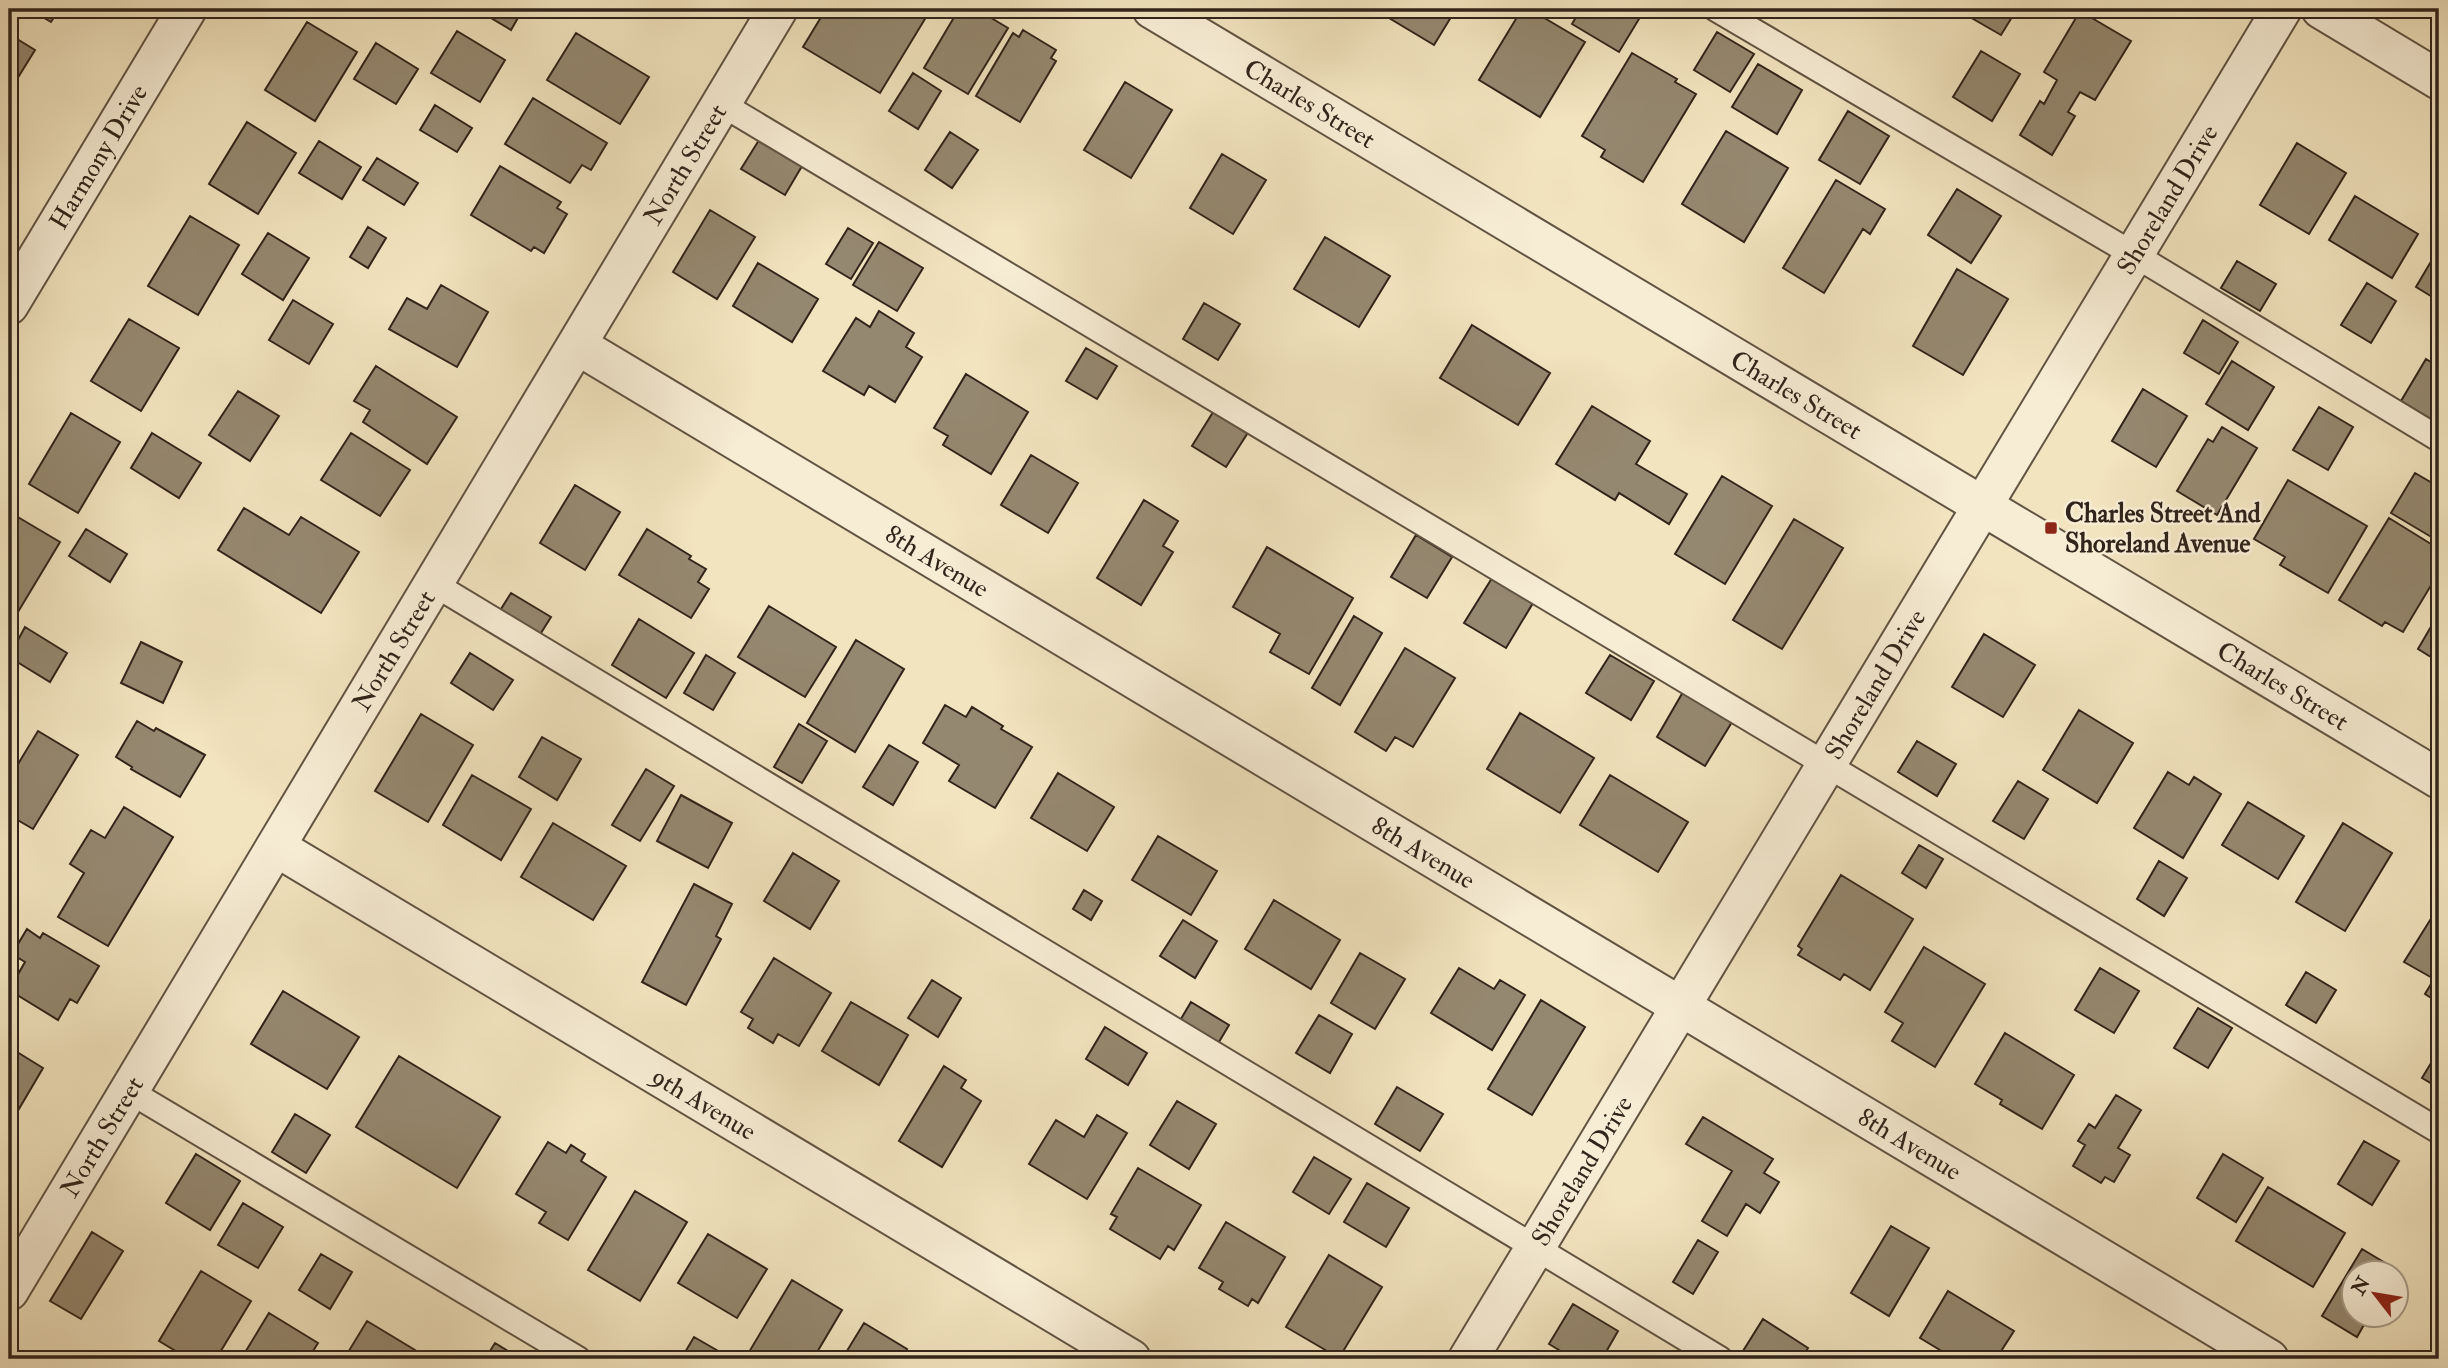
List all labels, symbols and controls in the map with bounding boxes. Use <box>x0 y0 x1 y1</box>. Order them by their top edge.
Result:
street label: Charles Street <box>1238 53 1381 156</box>
street label: Harmony Drive <box>43 79 155 236</box>
street label: North Street <box>637 99 734 231</box>
street label: Shoreland Drive <box>2110 119 2226 281</box>
street label: Charles Street <box>1724 344 1867 447</box>
place label: Charles Street And Shoreland Avenue <box>2065 498 2261 560</box>
street label: 8th Avenue <box>879 518 994 605</box>
marker: Charles Street And Shoreland Avenue <box>2043 520 2059 536</box>
street label: North Street <box>346 585 443 717</box>
street label: Shoreland Drive <box>1818 604 1933 766</box>
street label: Charles Street <box>2211 635 2354 738</box>
street label: 8th Avenue <box>1366 810 1481 897</box>
street label: 9th Avenue <box>644 1060 762 1148</box>
street label: North Street <box>54 1071 151 1203</box>
street label: Shoreland Drive <box>1525 1090 1640 1252</box>
street label: 8th Avenue <box>1852 1101 1967 1188</box>
north arrow <box>2340 1260 2410 1330</box>
text: N <box>2346 1271 2376 1300</box>

